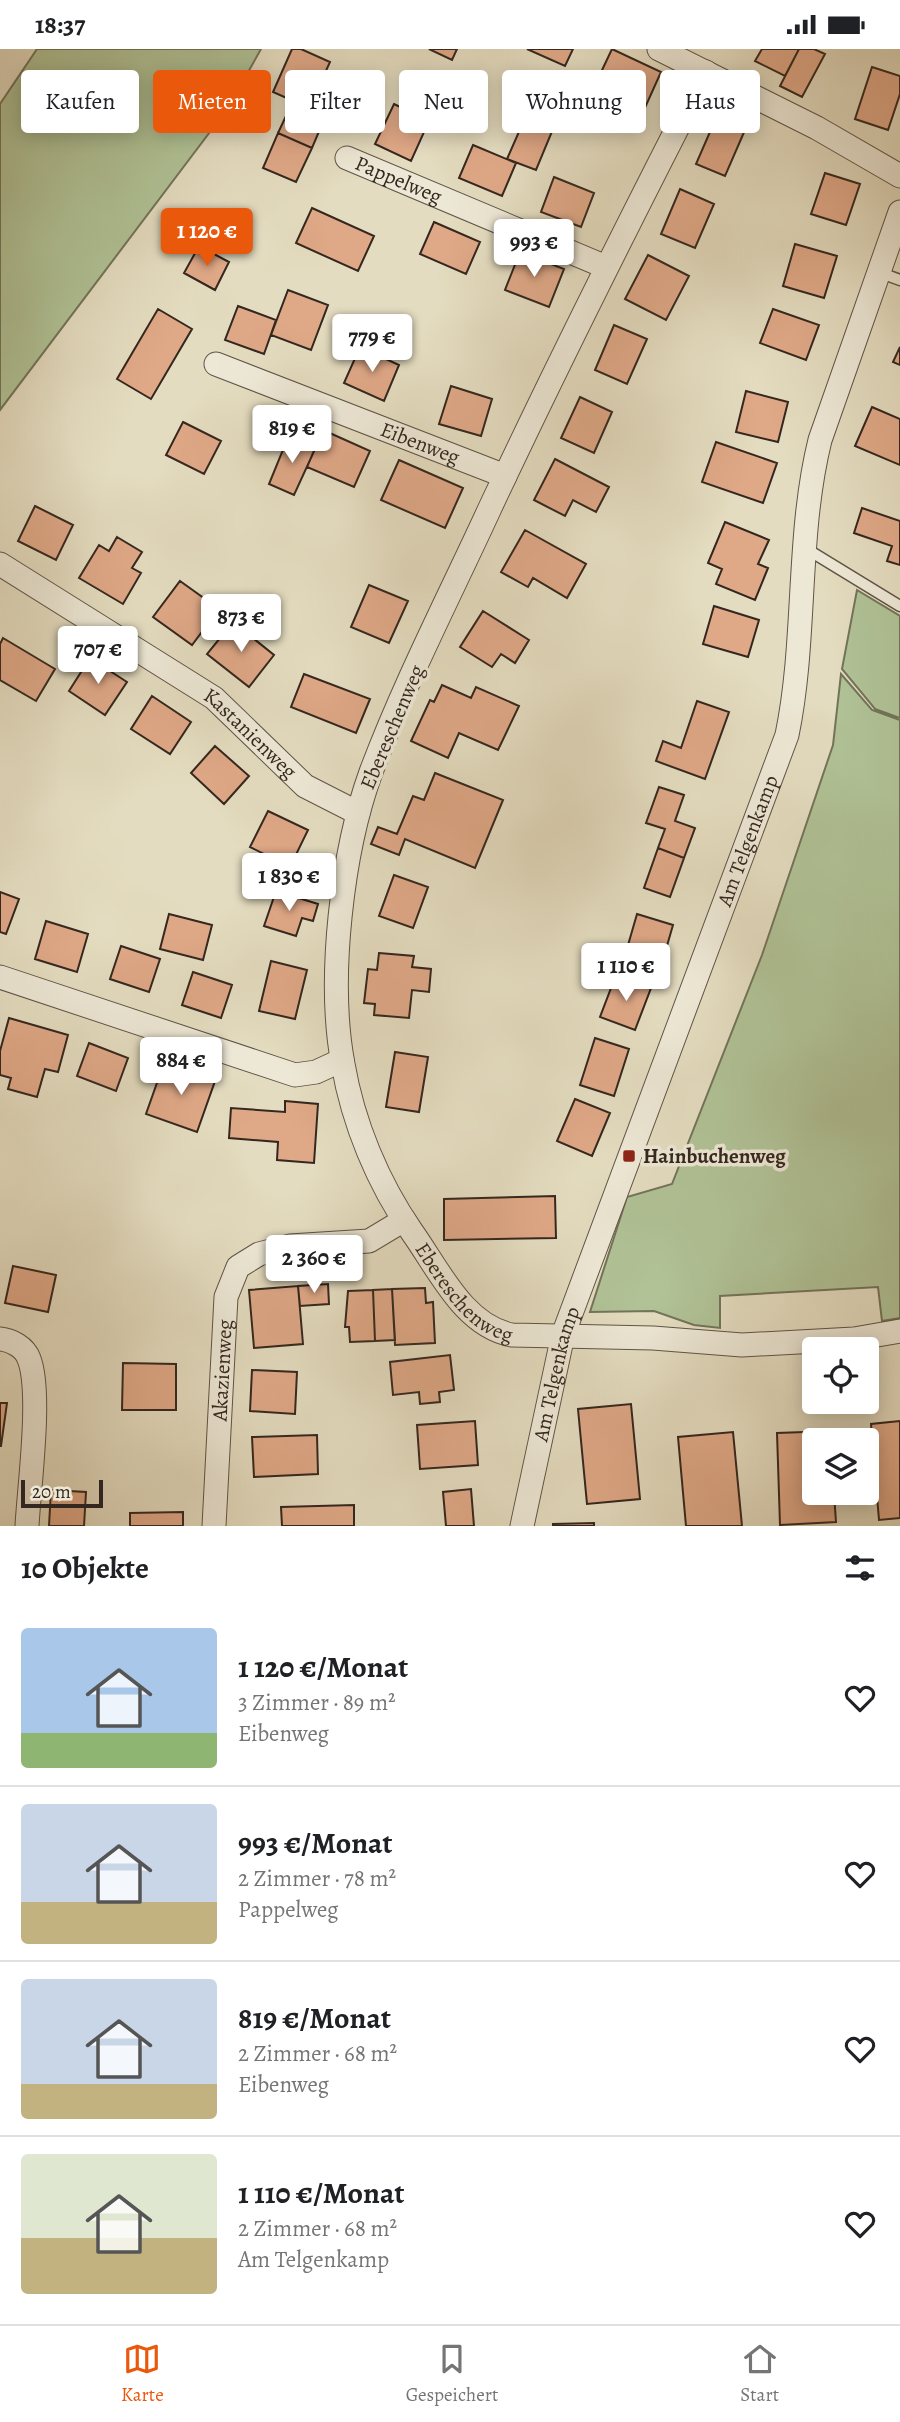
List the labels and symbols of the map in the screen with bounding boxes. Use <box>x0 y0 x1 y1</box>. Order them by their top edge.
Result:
street label: Pappelweg <box>351 149 447 211</box>
pin: 1 120 € <box>142 209 272 268</box>
pin: 993 € <box>485 219 583 279</box>
pin: 779 € <box>323 315 421 374</box>
pin: 819 € <box>243 405 341 465</box>
street label: Eibenweg <box>376 415 464 471</box>
pin: 873 € <box>192 595 290 654</box>
pin: 707 € <box>49 627 147 686</box>
street label: Ebereschenweg <box>353 660 431 794</box>
street label: Kastanienweg <box>198 681 304 785</box>
street label: Am Telgenkamp <box>710 771 785 911</box>
pin: 1 830 € <box>224 853 354 913</box>
pin: 1 110 € <box>561 943 691 1003</box>
pin: 884 € <box>132 1037 230 1097</box>
place label: Hainbuchenweg <box>643 1142 786 1170</box>
marker: Hainbuchenweg <box>621 1148 637 1164</box>
pin: 2 360 € <box>249 1235 379 1295</box>
street label: Ebereschenweg <box>409 1237 516 1349</box>
street label: Am Telgenkamp <box>526 1302 587 1445</box>
street label: Akazienweg <box>205 1318 239 1423</box>
scale bar <box>21 1477 103 1509</box>

